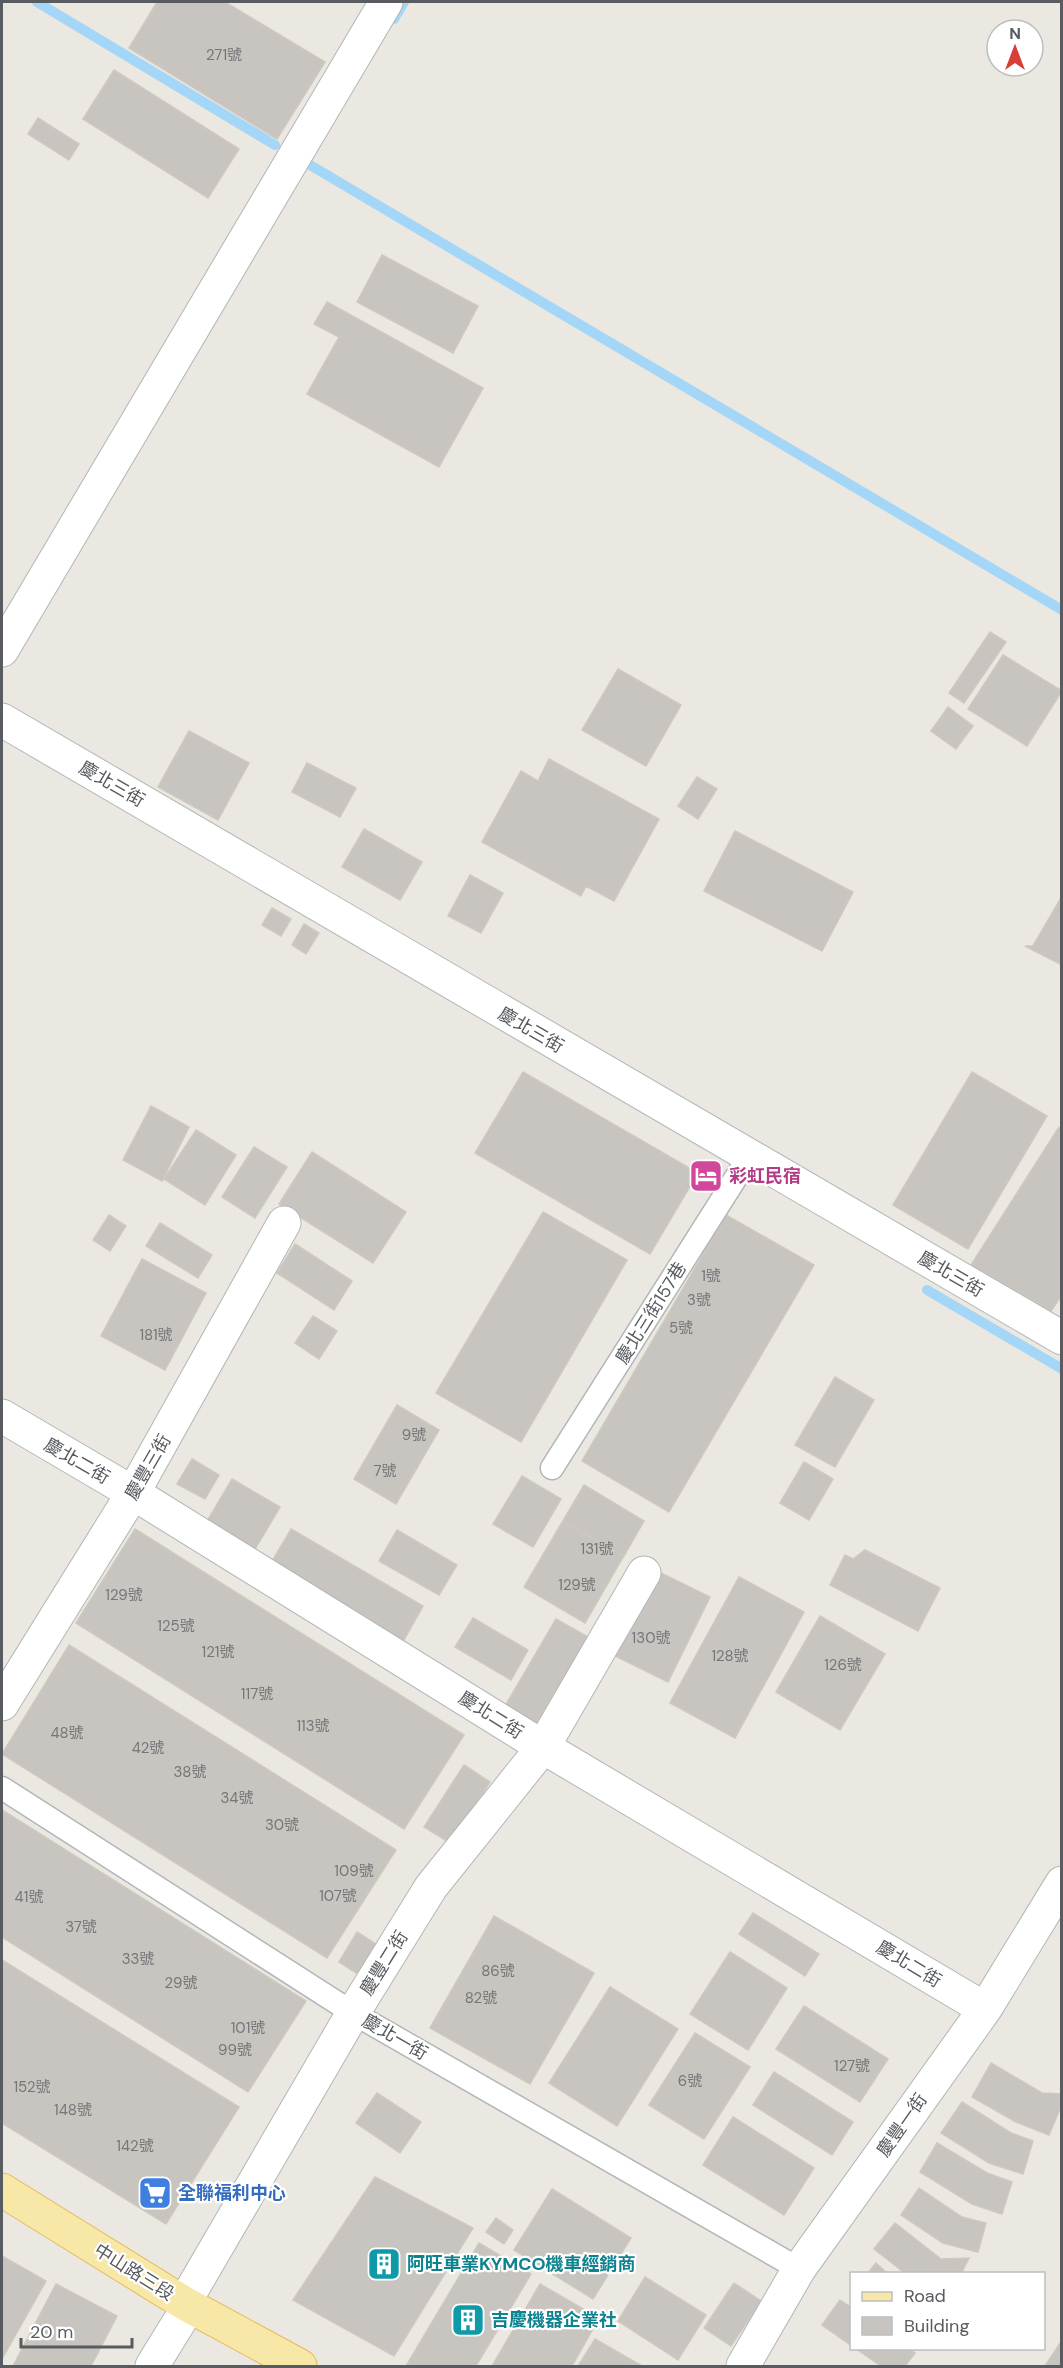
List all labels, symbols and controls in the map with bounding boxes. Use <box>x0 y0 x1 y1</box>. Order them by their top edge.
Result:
north arrow <box>985 18 1045 78</box>
text: N <box>1009 23 1021 44</box>
house number: 271號 <box>206 45 242 65</box>
street label: 慶北三街 <box>75 756 149 812</box>
street label: 慶北三街 <box>494 1002 568 1058</box>
hotel icon: 彩虹民宿 <box>688 1158 724 1194</box>
place label: 彩虹民宿 <box>729 1164 801 1188</box>
street label: 慶北三街 <box>914 1246 988 1302</box>
street label: 慶北三街157巷 <box>610 1257 692 1369</box>
house number: 1號 <box>701 1266 721 1286</box>
house number: 3號 <box>687 1290 711 1310</box>
house number: 5號 <box>669 1318 693 1338</box>
house number: 181號 <box>139 1325 173 1345</box>
house number: 9號 <box>402 1425 426 1445</box>
street label: 慶豐三街 <box>120 1430 176 1504</box>
street label: 慶北二街 <box>40 1433 114 1489</box>
house number: 7號 <box>373 1461 397 1481</box>
house number: 131號 <box>581 1539 613 1559</box>
house number: 129號 <box>558 1575 596 1595</box>
house number: 129號 <box>105 1585 143 1605</box>
house number: 125號 <box>157 1616 195 1636</box>
house number: 130號 <box>632 1628 670 1648</box>
house number: 121號 <box>201 1642 235 1662</box>
house number: 128號 <box>711 1646 749 1666</box>
house number: 126號 <box>824 1655 862 1675</box>
house number: 117號 <box>241 1684 273 1704</box>
street label: 慶北二街 <box>454 1686 528 1744</box>
house number: 113號 <box>296 1716 330 1736</box>
house number: 48號 <box>50 1723 84 1743</box>
house number: 42號 <box>132 1738 164 1758</box>
house number: 38號 <box>174 1762 207 1782</box>
house number: 34號 <box>221 1788 253 1808</box>
house number: 30號 <box>265 1815 299 1835</box>
house number: 109號 <box>334 1861 374 1881</box>
house number: 107號 <box>319 1886 357 1906</box>
house number: 41號 <box>15 1887 43 1907</box>
house number: 37號 <box>65 1917 97 1937</box>
street label: 慶豐二街 <box>355 1926 413 2000</box>
street label: 慶北二街 <box>872 1935 946 1993</box>
house number: 33號 <box>122 1949 154 1969</box>
house number: 86號 <box>481 1961 515 1981</box>
house number: 29號 <box>165 1973 197 1993</box>
house number: 82號 <box>465 1988 497 2008</box>
street label: 慶北一街 <box>358 2009 432 2065</box>
house number: 101號 <box>231 2018 265 2038</box>
house number: 99號 <box>218 2040 252 2060</box>
house number: 127號 <box>834 2056 870 2076</box>
house number: 6號 <box>678 2071 702 2091</box>
house number: 152號 <box>13 2077 51 2097</box>
street label: 慶豐一街 <box>872 2089 932 2161</box>
house number: 148號 <box>54 2100 92 2120</box>
house number: 142號 <box>116 2136 154 2156</box>
supermarket icon: 全聯福利中心 <box>137 2175 173 2211</box>
place label: 全聯福利中心 <box>178 2181 286 2205</box>
street label: 中山路三段 <box>89 2238 179 2306</box>
building icon: 阿旺車業KYMCO機車經銷商 <box>366 2246 402 2282</box>
place label: 阿旺車業KYMCO機車經銷商 <box>407 2252 636 2276</box>
legend <box>850 2272 1045 2350</box>
text: Road <box>904 2284 946 2308</box>
building icon: 吉慶機器企業社 <box>450 2302 486 2338</box>
place label: 吉慶機器企業社 <box>491 2308 617 2332</box>
scale bar <box>21 2311 132 2349</box>
text: Building <box>904 2314 969 2338</box>
text: 20 m <box>30 2320 73 2344</box>

